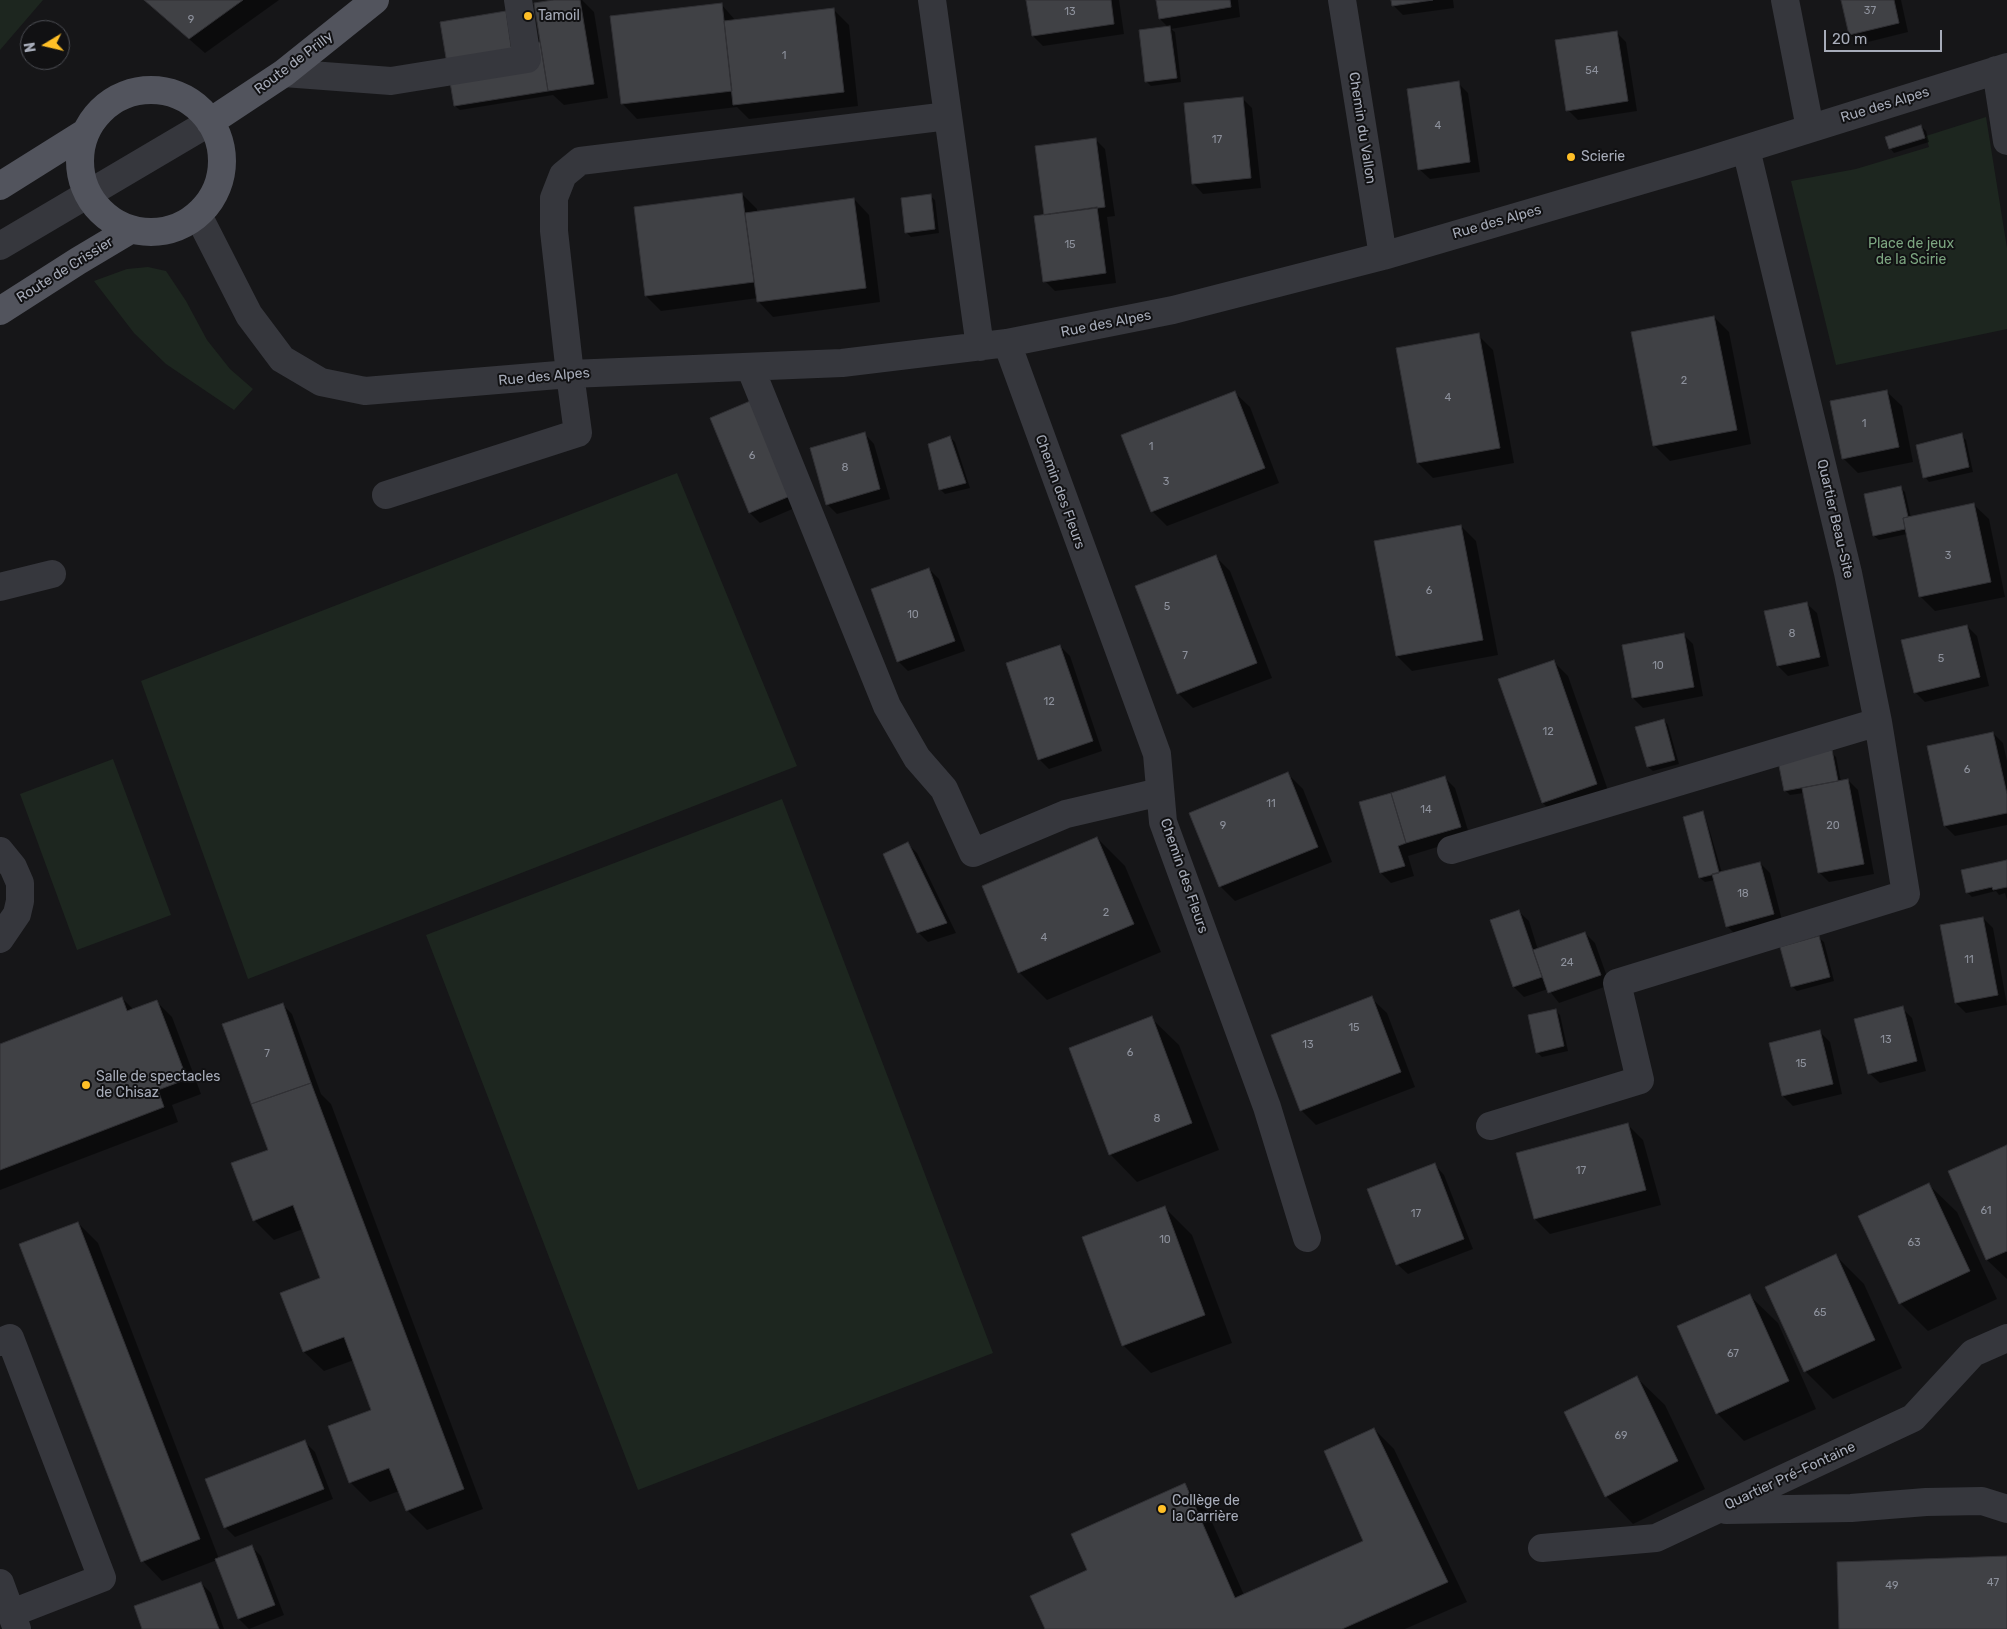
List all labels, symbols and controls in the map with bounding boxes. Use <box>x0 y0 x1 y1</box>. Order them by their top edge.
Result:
house number: 37 <box>1864 4 1876 18</box>
house number: 13 <box>1064 5 1076 19</box>
place label: Tamoil <box>538 8 580 24</box>
marker: Tamoil <box>522 10 534 22</box>
house number: 9 <box>188 13 194 27</box>
north arrow <box>20 20 70 70</box>
scale bar <box>1827 20 1944 52</box>
street label: Route de Prilly <box>251 28 337 98</box>
text: 20 m <box>1832 30 1867 48</box>
text: N <box>21 41 40 54</box>
house number: 1 <box>782 49 786 63</box>
house number: 54 <box>1585 64 1599 78</box>
street label: Chemin du Vallon <box>1345 71 1379 185</box>
street label: Rue des Alpes <box>1839 84 1931 126</box>
house number: 4 <box>1435 119 1441 133</box>
house number: 17 <box>1212 133 1222 147</box>
place label: Scierie <box>1581 149 1625 165</box>
marker: Scierie <box>1565 151 1577 163</box>
street label: Rue des Alpes <box>1451 201 1543 243</box>
street label: Route de Crissier <box>14 234 116 306</box>
park label: Place de jeux de la Scirie <box>1868 236 1954 268</box>
house number: 15 <box>1064 238 1076 252</box>
street label: Rue des Alpes <box>1059 307 1153 341</box>
street label: Rue des Alpes <box>498 365 590 389</box>
house number: 2 <box>1681 374 1687 388</box>
house number: 4 <box>1445 391 1451 405</box>
house number: 1 <box>1862 417 1866 431</box>
street label: Chemin des Fleurs <box>1032 433 1088 551</box>
house number: 1 <box>1149 440 1153 454</box>
house number: 6 <box>749 449 755 463</box>
street label: Quartier Beau-Site <box>1813 458 1857 580</box>
house number: 8 <box>842 461 848 475</box>
house number: 3 <box>1163 475 1169 489</box>
house number: 3 <box>1945 549 1951 563</box>
house number: 6 <box>1426 584 1432 598</box>
house number: 5 <box>1164 600 1170 614</box>
house number: 10 <box>907 608 919 622</box>
house number: 8 <box>1789 627 1795 641</box>
house number: 7 <box>1182 649 1188 663</box>
house number: 5 <box>1938 652 1944 666</box>
house number: 10 <box>1652 659 1664 673</box>
house number: 12 <box>1043 695 1055 709</box>
house number: 12 <box>1542 725 1554 739</box>
house number: 6 <box>1964 763 1970 777</box>
house number: 11 <box>1266 797 1276 811</box>
house number: 14 <box>1420 803 1432 817</box>
street label: Chemin des Fleurs <box>1156 816 1212 936</box>
house number: 9 <box>1220 819 1226 833</box>
house number: 20 <box>1826 819 1840 833</box>
house number: 18 <box>1737 887 1749 901</box>
house number: 2 <box>1103 906 1109 920</box>
house number: 4 <box>1041 931 1047 945</box>
house number: 11 <box>1964 953 1974 967</box>
house number: 24 <box>1560 956 1574 970</box>
house number: 15 <box>1348 1021 1360 1035</box>
house number: 13 <box>1880 1033 1892 1047</box>
house number: 13 <box>1302 1038 1314 1052</box>
house number: 6 <box>1127 1046 1133 1060</box>
house number: 7 <box>264 1047 270 1061</box>
house number: 15 <box>1795 1057 1807 1071</box>
place label: Salle de spectacles de Chisaz <box>96 1069 220 1102</box>
marker: Salle de spectacles de Chisaz <box>80 1079 92 1091</box>
house number: 8 <box>1154 1112 1160 1126</box>
house number: 17 <box>1576 1164 1586 1178</box>
house number: 61 <box>1980 1204 1992 1218</box>
house number: 17 <box>1411 1207 1421 1221</box>
house number: 10 <box>1159 1233 1171 1247</box>
house number: 63 <box>1907 1236 1921 1250</box>
house number: 65 <box>1813 1306 1827 1320</box>
house number: 67 <box>1727 1347 1739 1361</box>
house number: 69 <box>1614 1429 1628 1443</box>
street label: Quartier Pré-Fontaine <box>1722 1438 1858 1514</box>
place label: Collège de la Carrière <box>1172 1493 1240 1525</box>
marker: Collège de la Carrière <box>1156 1503 1168 1515</box>
house number: 47 <box>1987 1576 1999 1590</box>
house number: 49 <box>1885 1579 1899 1593</box>

